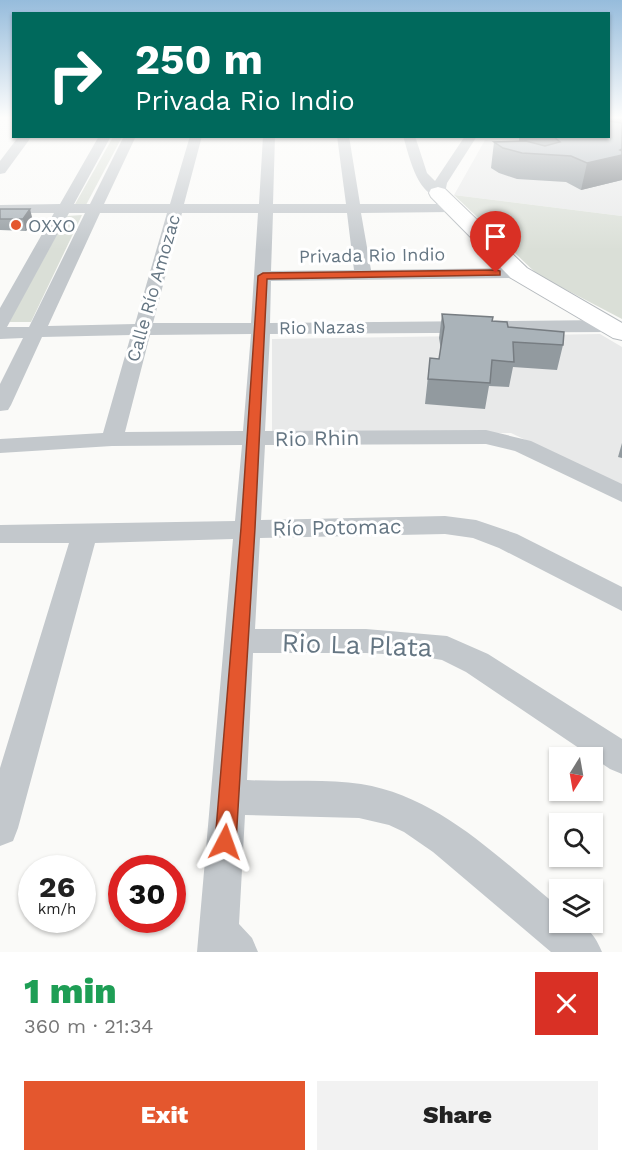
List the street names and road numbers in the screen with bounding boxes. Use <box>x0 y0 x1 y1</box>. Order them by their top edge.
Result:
street label: Calle Río Amozac <box>122 212 184 364</box>
street label: Privada Rio Indio <box>299 243 445 267</box>
street label: Rio Nazas <box>279 316 365 338</box>
street label: Rio Rhin <box>274 425 360 451</box>
street label: Río Potomac <box>272 513 402 541</box>
street label: Rio La Plata <box>281 627 433 663</box>

